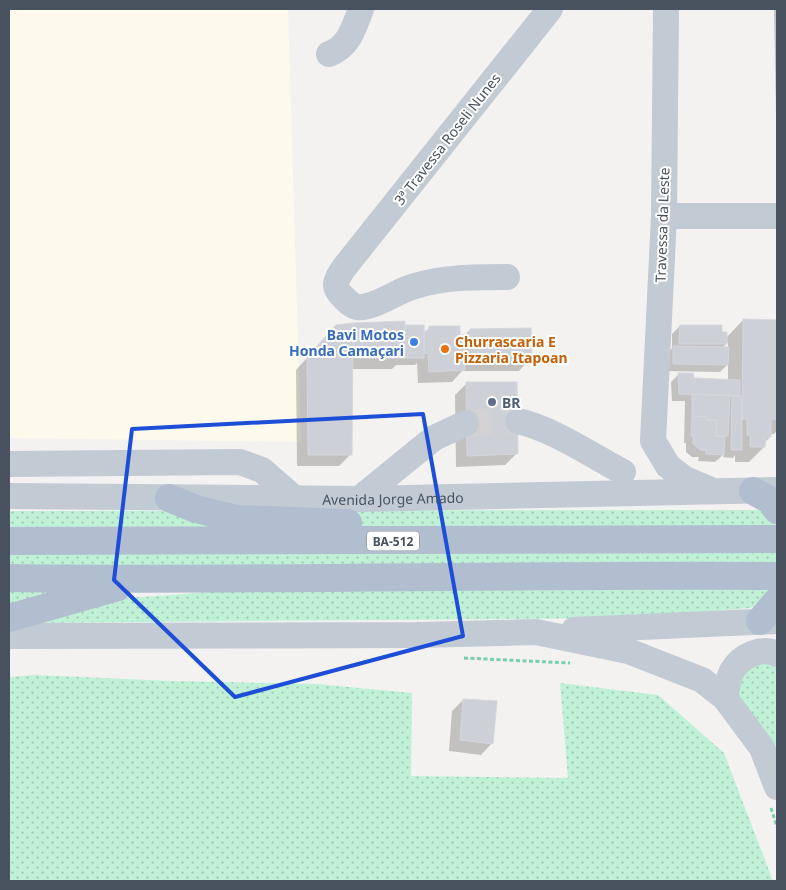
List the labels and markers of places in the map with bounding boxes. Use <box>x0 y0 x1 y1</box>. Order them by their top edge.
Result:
place label: Bavi Motos Honda Camaçari <box>289 325 404 360</box>
place label: Churrascaria E Pizzaria Itapoan <box>455 332 568 367</box>
marker: Bavi Motos Honda Camaçari <box>408 336 420 348</box>
marker: Churrascaria E Pizzaria Itapoan <box>439 343 451 355</box>
place label: BR <box>502 393 521 412</box>
marker: BR <box>486 396 498 408</box>

